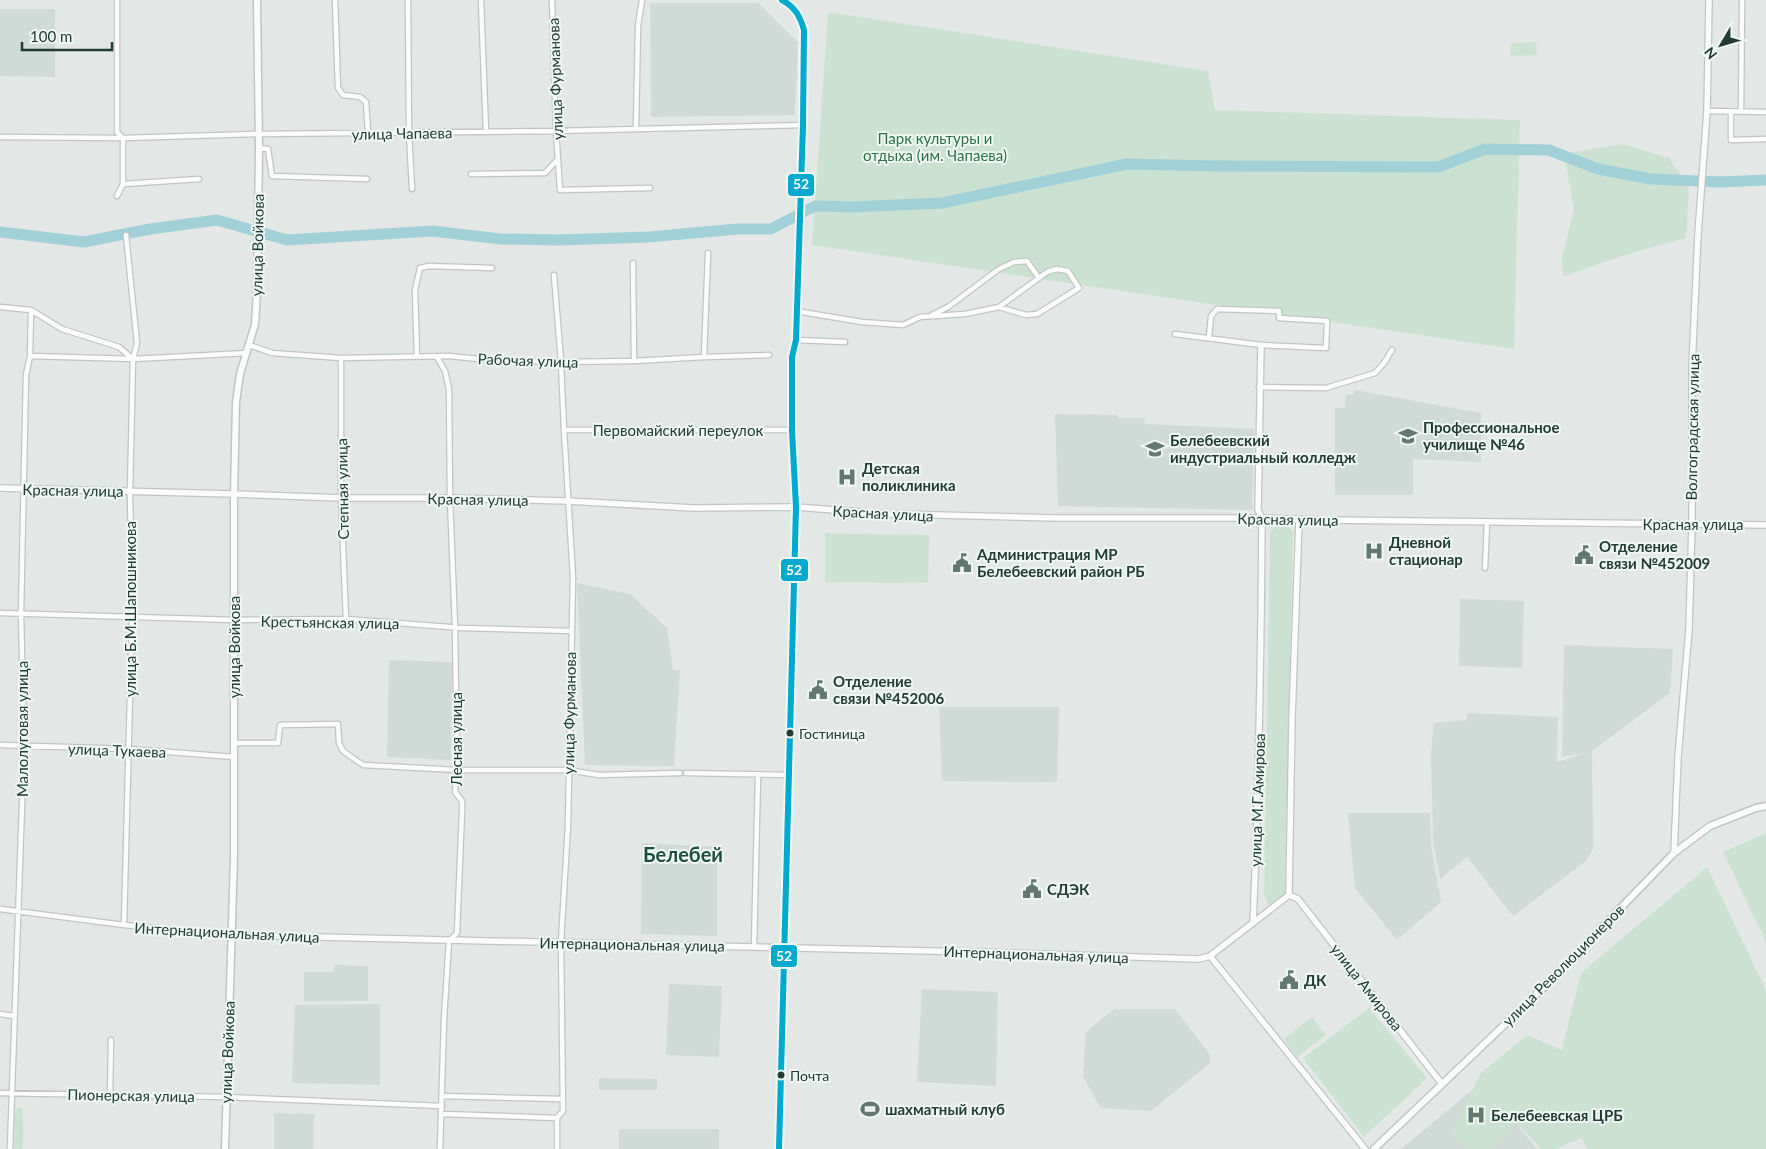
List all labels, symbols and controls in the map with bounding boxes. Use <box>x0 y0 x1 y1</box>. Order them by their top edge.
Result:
street label: улица Фурманова <box>544 17 566 141</box>
scale bar <box>22 20 112 52</box>
north arrow <box>1696 20 1746 70</box>
text: 100 m <box>30 27 72 45</box>
text: N <box>1700 44 1720 63</box>
street label: улица Чапаева <box>352 123 452 143</box>
park label: Парк культуры и отдыха (им. Чапаева) <box>863 129 1007 164</box>
line badge: 52 <box>787 173 815 197</box>
text: 52 <box>793 175 809 192</box>
street label: улица Войкова <box>247 194 267 296</box>
street label: Рабочая улица <box>477 349 579 371</box>
street label: Волгоградская улица <box>1682 353 1702 501</box>
place label: Профессиональное училище №46 <box>1423 418 1559 453</box>
street label: Первомайский переулок <box>593 421 763 439</box>
school or university icon: Профессиональное училище №46 <box>1397 425 1419 447</box>
place label: Белебеевский индустриальный колледж <box>1170 431 1357 466</box>
street label: Степная улица <box>332 438 352 540</box>
school or university icon: Белебеевский индустриальный колледж <box>1144 438 1166 460</box>
place label: Детская поликлиника <box>862 459 956 494</box>
hospital icon: Детская поликлиника <box>836 466 858 488</box>
street label: Красная улица <box>22 480 124 500</box>
street label: Красная улица <box>427 489 529 509</box>
street label: Красная улица <box>832 501 934 525</box>
street label: Красная улица <box>1237 509 1339 529</box>
street label: Красная улица <box>1642 515 1744 533</box>
street label: улица Б.М.Шапошникова <box>121 521 139 697</box>
place label: Дневной стационар <box>1389 533 1463 568</box>
place label: Отделение связи №452009 <box>1599 537 1710 572</box>
hospital icon: Дневной стационар <box>1363 540 1385 562</box>
public building icon: Отделение связи №452009 <box>1573 544 1595 566</box>
place label: Администрация МР Белебеевский район РБ <box>976 545 1145 580</box>
public building icon: Администрация МР Белебеевский район РБ <box>951 552 973 574</box>
line badge: 52 <box>780 558 809 582</box>
text: 52 <box>786 561 802 578</box>
street label: улица Войкова <box>225 596 243 698</box>
street label: Крестьянская улица <box>261 612 399 632</box>
street label: улица Фурманова <box>559 652 579 774</box>
street label: Малолуговая улица <box>13 661 31 797</box>
place label: Отделение связи №452006 <box>833 672 945 707</box>
public building icon: Отделение связи №452006 <box>807 679 829 701</box>
street label: Лесная улица <box>447 692 465 787</box>
place label: Гостиница <box>799 725 865 742</box>
marker: Гостиница <box>785 728 795 738</box>
street label: улица М.Г.Амирова <box>1246 733 1268 867</box>
street label: улица Тукаева <box>68 739 166 761</box>
district label: Белебей <box>643 842 723 866</box>
public building icon: СДЭК <box>1021 878 1043 900</box>
place label: СДЭК <box>1047 880 1090 898</box>
street label: улица Революционеров <box>1498 900 1628 1030</box>
street label: Интернациональная улица <box>134 918 320 946</box>
street label: Интернациональная улица <box>539 933 725 955</box>
street label: улица Амирова <box>1327 940 1407 1034</box>
street label: Интернациональная улица <box>943 942 1129 966</box>
line badge: 52 <box>770 944 798 968</box>
text: 52 <box>776 947 792 964</box>
public building icon: ДК <box>1278 969 1300 991</box>
place label: ДК <box>1304 971 1327 989</box>
street label: улица Войкова <box>216 1001 238 1103</box>
place label: Почта <box>790 1067 829 1084</box>
marker: Почта <box>776 1070 786 1080</box>
street label: Пионерская улица <box>67 1085 195 1105</box>
sports icon: шахматный клуб <box>859 1098 881 1120</box>
place label: шахматный клуб <box>885 1100 1005 1118</box>
hospital icon: Белебеевская ЦРБ <box>1465 1104 1487 1126</box>
place label: Белебеевская ЦРБ <box>1491 1106 1623 1124</box>

